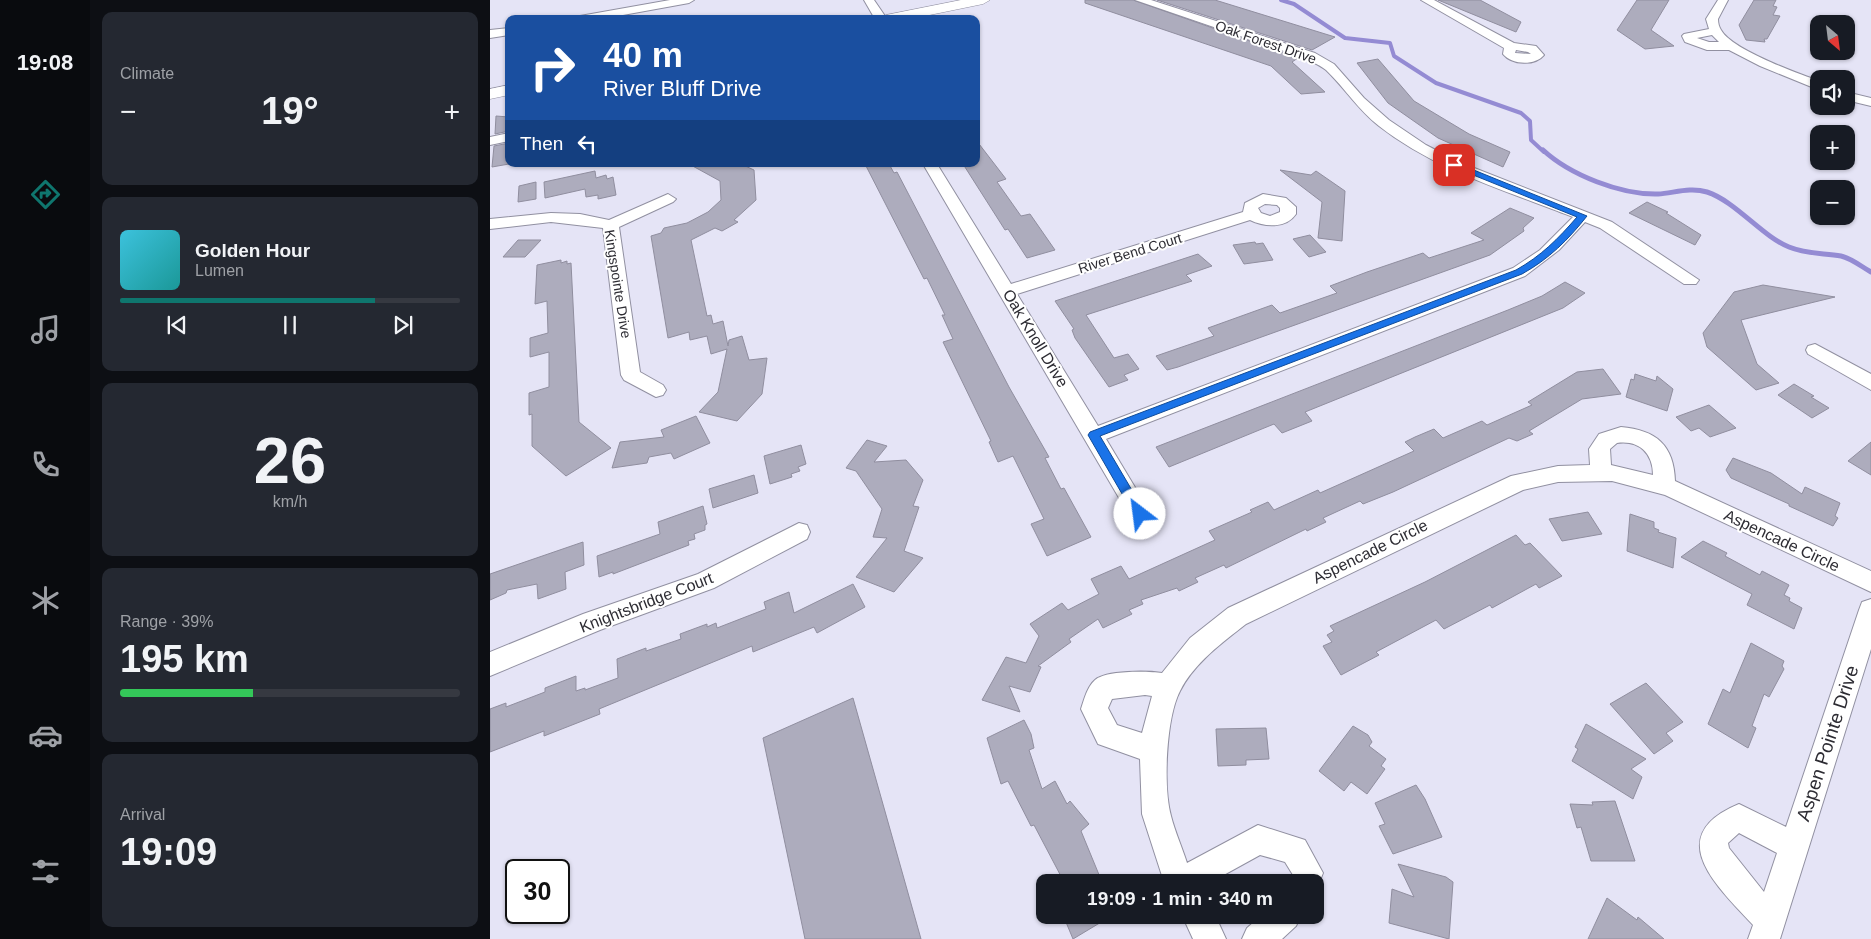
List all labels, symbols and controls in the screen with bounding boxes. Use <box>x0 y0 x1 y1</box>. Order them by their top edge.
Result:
north arrow <box>1810 15 1855 60</box>
map controls <box>1810 15 1855 225</box>
street label: Oak Forest Drive <box>1213 17 1319 67</box>
icon: right <box>520 35 585 100</box>
text: 40 m <box>603 35 683 74</box>
text: 19:08 <box>17 50 73 75</box>
text: Climate <box>120 65 174 82</box>
button: sound <box>1810 70 1855 115</box>
text: River Bluff Drive <box>603 76 762 101</box>
text: 19° <box>261 90 319 132</box>
text: − <box>120 96 136 127</box>
text: + <box>444 96 460 127</box>
button: + <box>1810 125 1855 170</box>
icon: left <box>573 130 601 158</box>
text: Then <box>520 133 563 154</box>
pin <box>1433 144 1475 186</box>
icon: arrive <box>1440 151 1468 179</box>
icon: directions <box>28 177 63 212</box>
button: − <box>1810 180 1855 225</box>
street label: Kingspointe Drive <box>602 229 635 340</box>
street label: River Bend Court <box>1076 230 1184 276</box>
text: Golden Hour <box>195 240 310 261</box>
text: Lumen <box>195 262 244 279</box>
street label: Oak Knoll Drive <box>1000 286 1072 390</box>
icon: previous <box>163 311 191 339</box>
icon: pause <box>276 311 304 339</box>
icon: next <box>389 311 417 339</box>
icon: music <box>28 312 63 347</box>
text: 26 <box>254 424 326 497</box>
icon: phone <box>28 447 63 482</box>
position arrow <box>1113 487 1165 539</box>
text: km/h <box>273 493 307 510</box>
street label: Aspencade Circle <box>1721 506 1842 575</box>
street label: Aspencade Circle <box>1310 516 1430 587</box>
street label: Knightsbridge Court <box>577 569 716 636</box>
icon: climate <box>28 583 63 618</box>
text: Range · 39% <box>120 613 213 630</box>
text: 195 km <box>120 638 249 680</box>
street label: Aspen Pointe Drive <box>1792 663 1863 824</box>
icon: car <box>28 718 63 753</box>
text: Arrival <box>120 806 165 823</box>
text: 19:09 <box>120 831 217 873</box>
icon: filters <box>28 854 63 889</box>
speed limit sign: 30 <box>505 859 570 924</box>
text: 19:09 · 1 min · 340 m <box>1087 888 1273 909</box>

